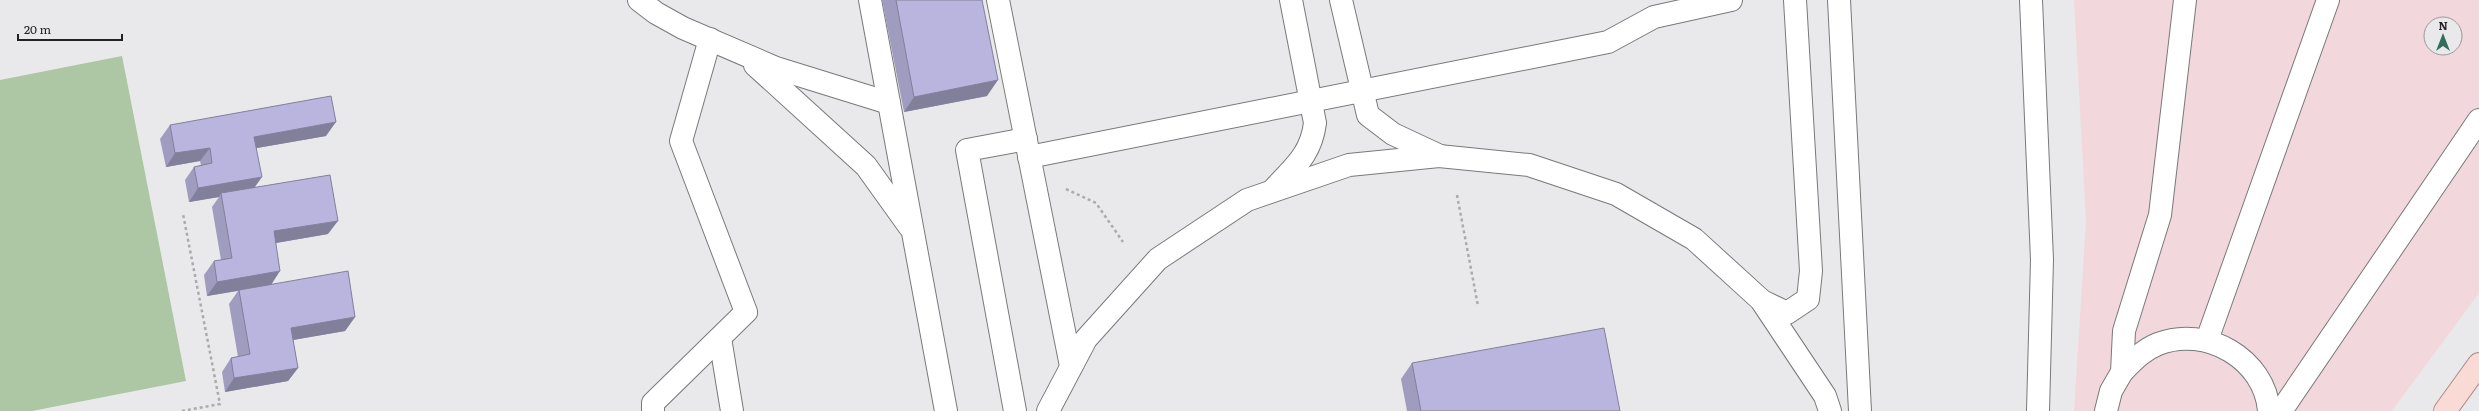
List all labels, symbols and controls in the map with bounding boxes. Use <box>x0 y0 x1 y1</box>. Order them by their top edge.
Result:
scale bar <box>18 16 122 42</box>
north arrow <box>2423 16 2463 56</box>
text: N <box>2438 17 2448 33</box>
text: 20 m <box>24 20 51 38</box>

